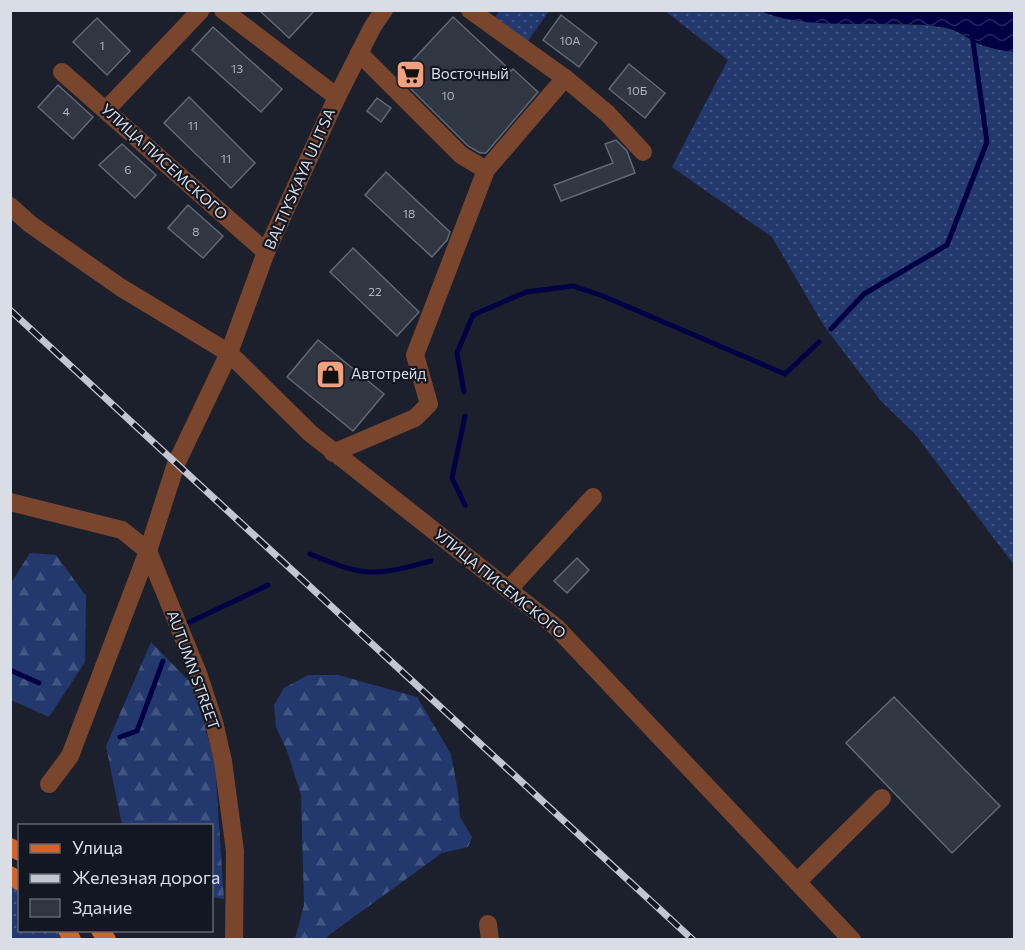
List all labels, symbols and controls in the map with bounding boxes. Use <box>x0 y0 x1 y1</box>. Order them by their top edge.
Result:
house number: 10А <box>560 33 580 47</box>
house number: 1 <box>99 38 105 52</box>
supermarket icon: Восточный <box>394 58 426 90</box>
house number: 13 <box>231 61 243 75</box>
place label: Восточный <box>431 64 509 82</box>
house number: 10Б <box>627 83 648 97</box>
house number: 10 <box>442 88 455 102</box>
street label: УЛИЦА ПИСЕМСКОГО <box>98 100 232 223</box>
house number: 4 <box>62 104 70 118</box>
street label: BALTIYSKAYA ULITSA <box>260 105 338 252</box>
house number: 11 <box>188 118 198 132</box>
house number: 11 <box>221 151 231 165</box>
house number: 6 <box>124 162 132 176</box>
house number: 18 <box>403 206 415 220</box>
house number: 8 <box>192 224 200 238</box>
house number: 22 <box>368 284 382 298</box>
shop icon: Автотрейд <box>314 358 346 390</box>
place label: Автотрейд <box>351 364 426 382</box>
street label: УЛИЦА ПИСЕМСКОГО <box>431 525 570 642</box>
street label: AUTUMN STREET <box>164 608 224 732</box>
legend <box>18 824 213 932</box>
text: Улица <box>72 836 123 858</box>
text: Железная дорога <box>72 866 220 888</box>
text: Здание <box>72 896 132 918</box>

